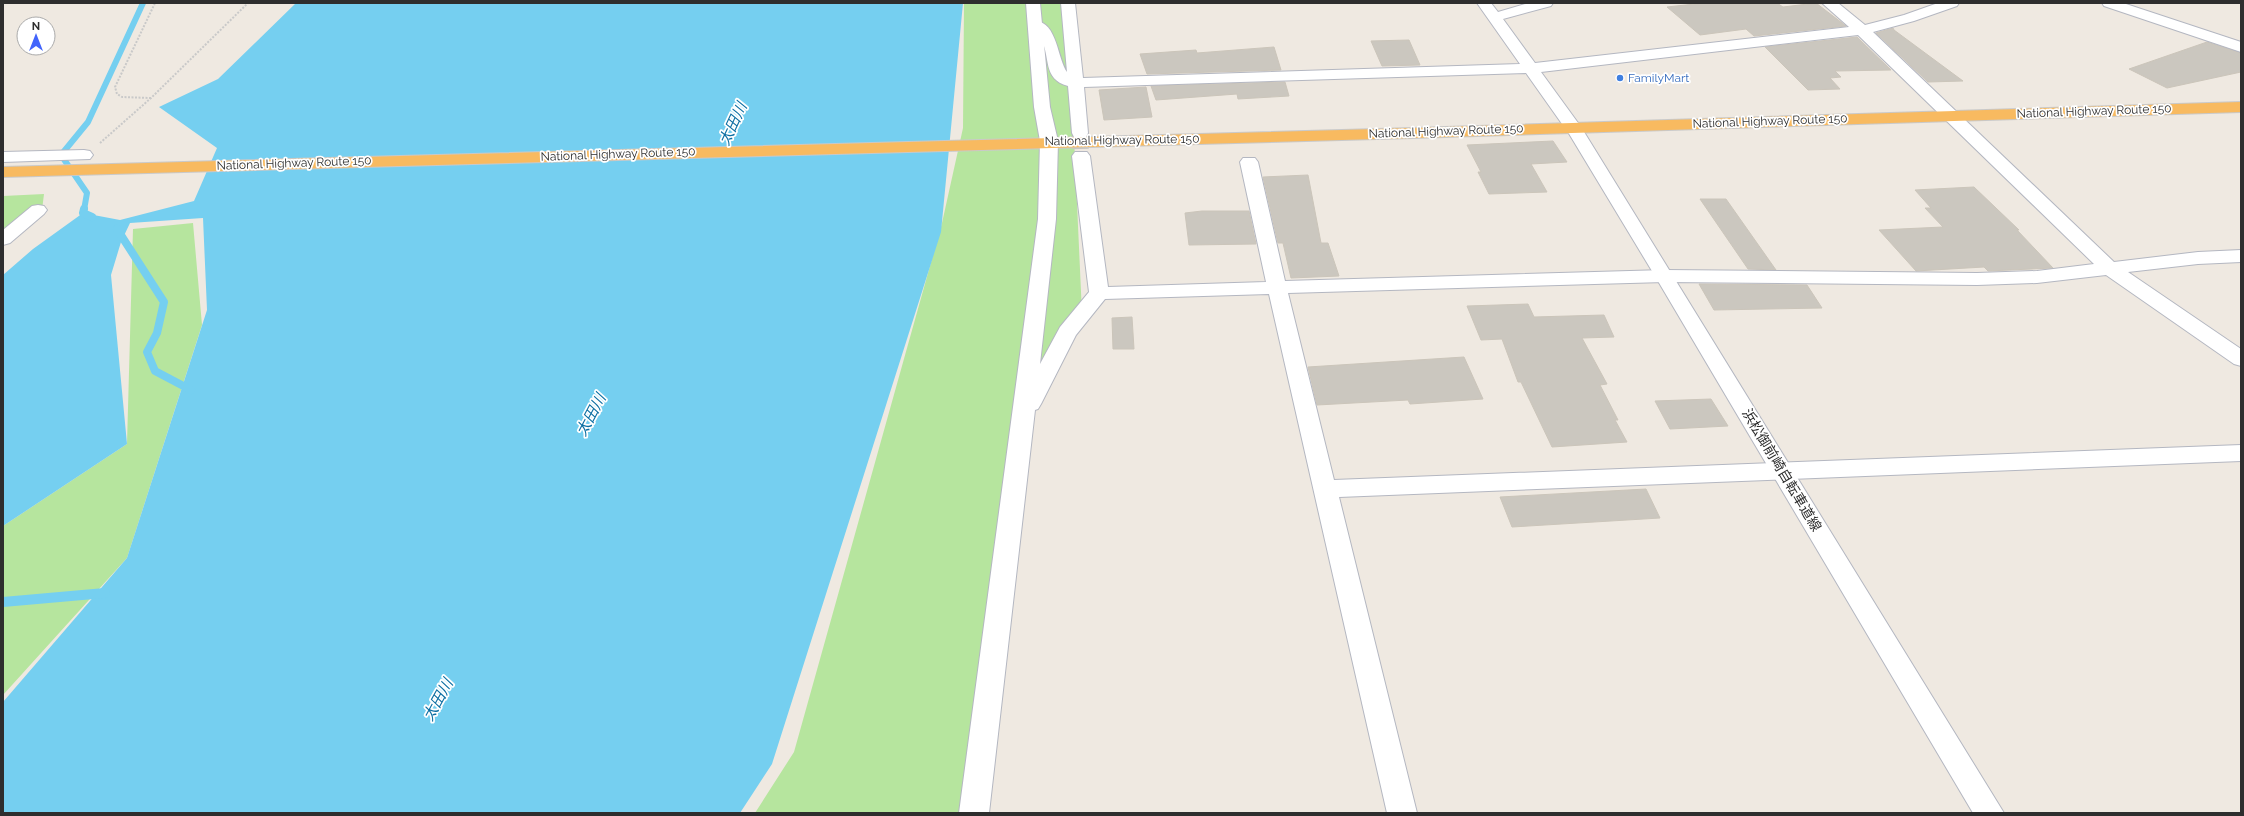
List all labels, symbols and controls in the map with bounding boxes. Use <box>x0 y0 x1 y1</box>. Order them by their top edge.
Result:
north arrow <box>16 16 56 56</box>
text: N <box>32 20 40 33</box>
place label: FamilyMart <box>1628 71 1689 85</box>
marker: FamilyMart <box>1615 73 1625 83</box>
water label: 太田川 <box>715 98 752 148</box>
street label: National Highway Route 150 <box>2016 101 2172 121</box>
street label: National Highway Route 150 <box>1692 111 1848 131</box>
street label: National Highway Route 150 <box>1368 121 1524 141</box>
street label: National Highway Route 150 <box>1044 132 1200 148</box>
street label: National Highway Route 150 <box>540 144 696 164</box>
street label: National Highway Route 150 <box>216 153 372 173</box>
water label: 太田川 <box>572 389 610 439</box>
street label: 浜松御前崎自転車道線 <box>1739 406 1825 534</box>
water label: 太田川 <box>419 674 458 724</box>

